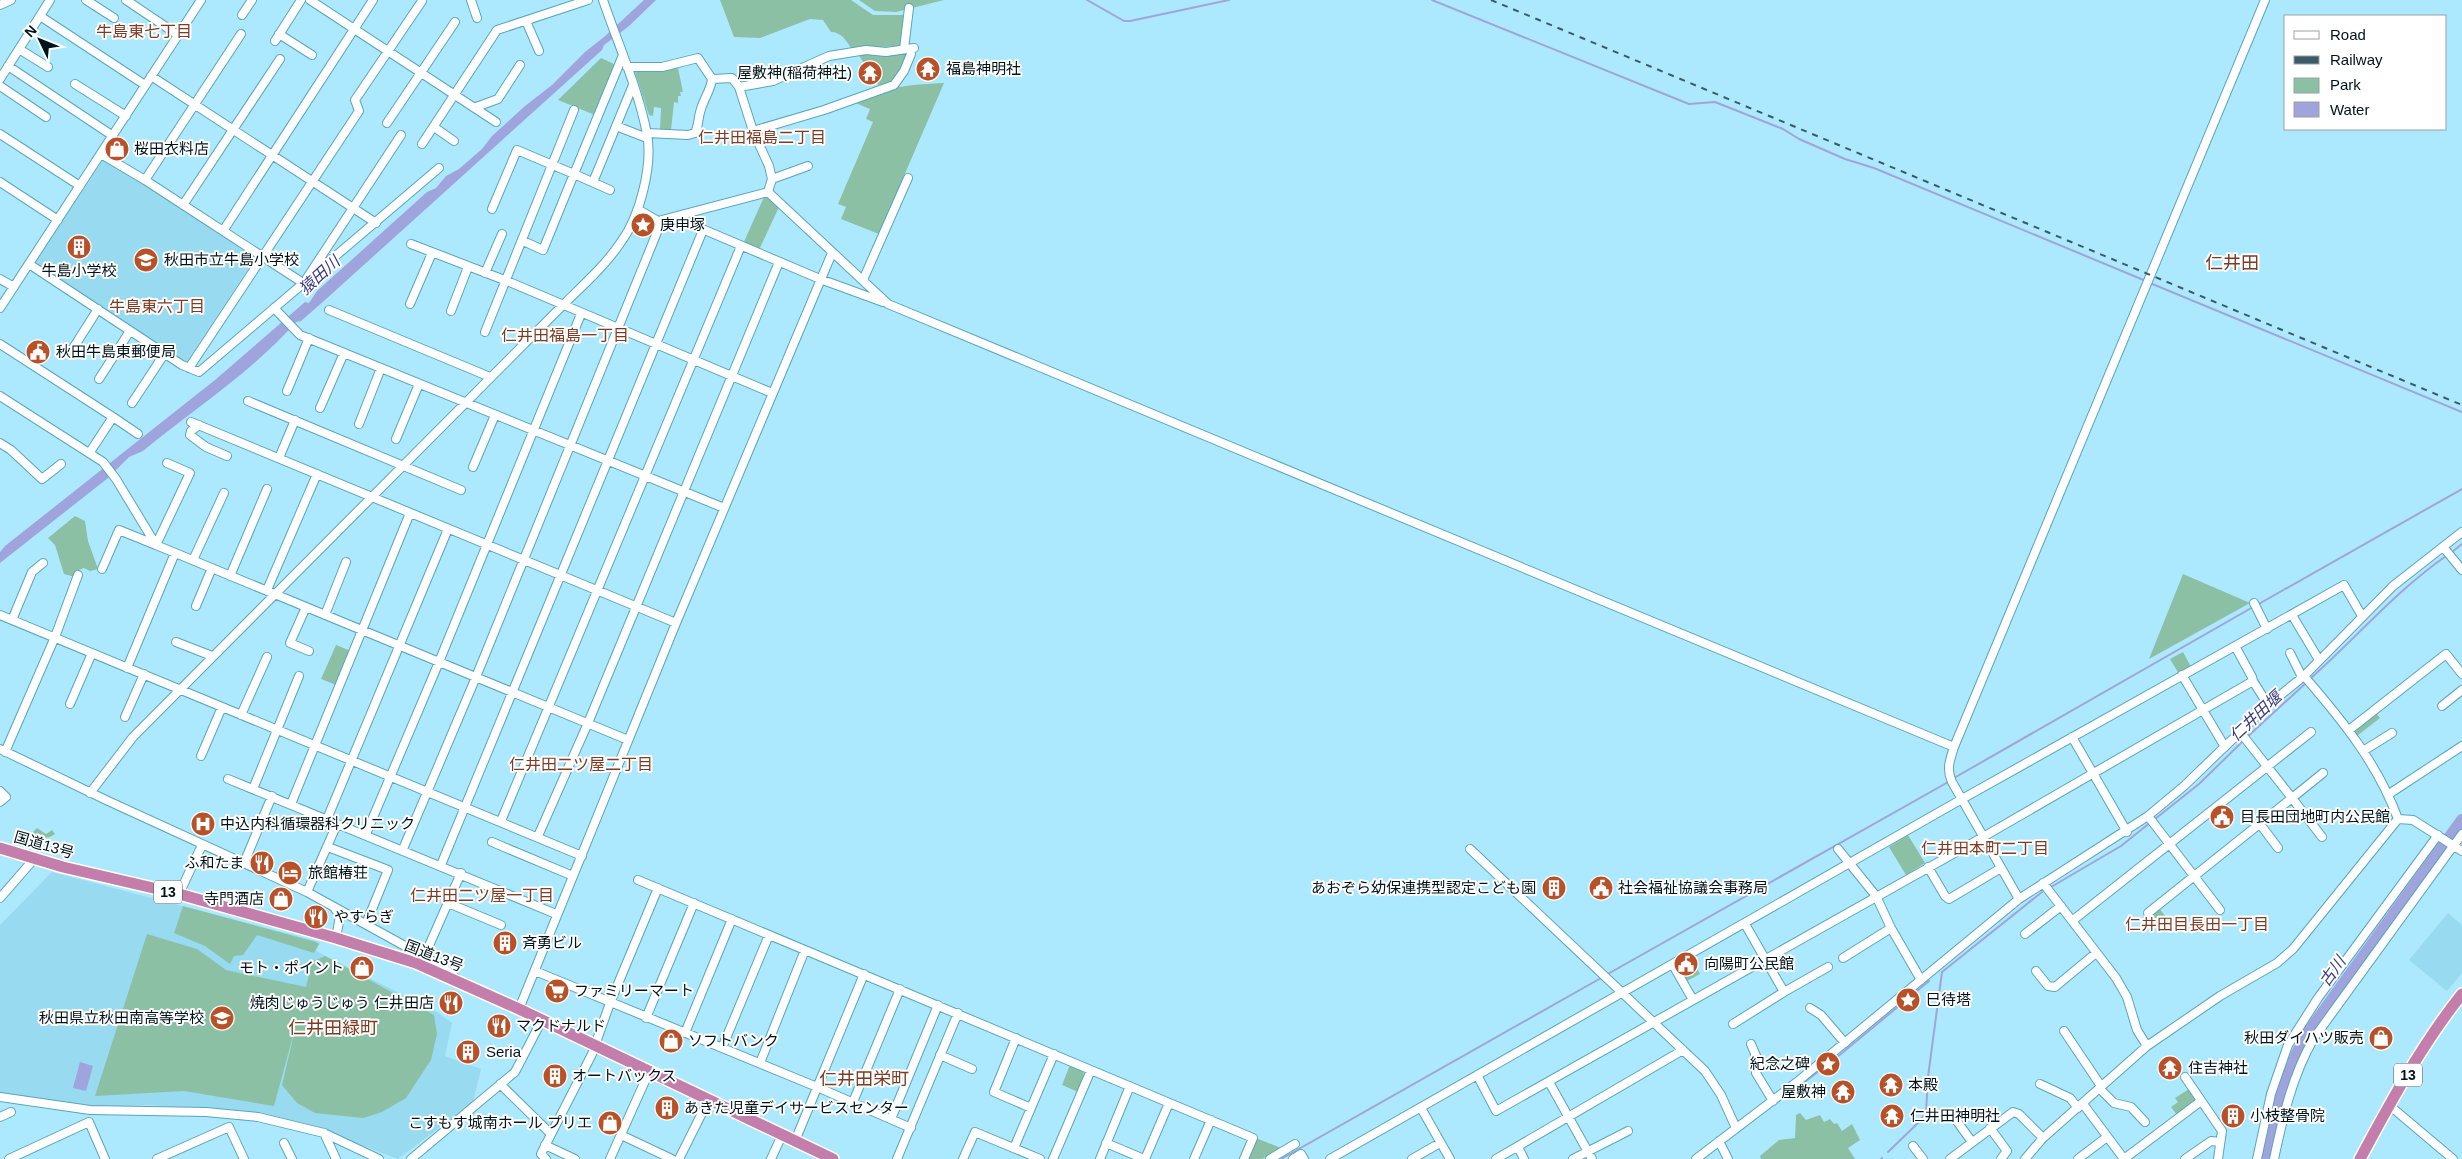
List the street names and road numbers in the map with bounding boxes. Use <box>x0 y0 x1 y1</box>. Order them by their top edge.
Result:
street label: 国道13号 <box>12 828 76 861</box>
road number: 13 <box>154 880 182 904</box>
street label: 国道13号 <box>402 937 466 975</box>
road number: 13 <box>2394 1064 2422 1086</box>

